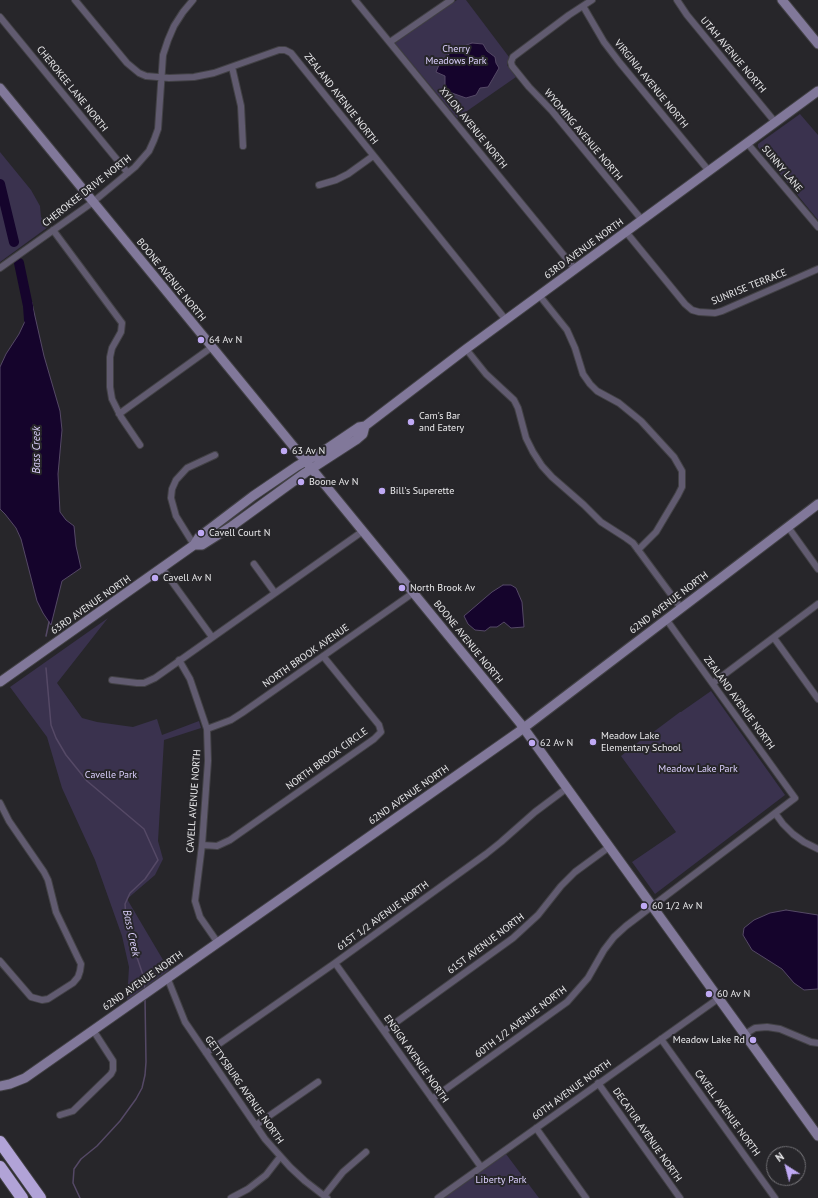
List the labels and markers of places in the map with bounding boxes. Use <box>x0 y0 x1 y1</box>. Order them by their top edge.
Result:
place label: 64 Av N <box>209 334 242 346</box>
marker: 64 Av N <box>196 335 206 345</box>
place label: Cam's Bar and Eatery <box>419 410 464 434</box>
marker: Cam's Bar and Eatery <box>406 417 416 427</box>
place label: 63 Av N <box>292 445 325 457</box>
marker: 63 Av N <box>279 446 289 456</box>
place label: Boone Av N <box>309 476 358 488</box>
marker: Boone Av N <box>296 477 306 487</box>
place label: Bill's Superette <box>390 485 454 497</box>
marker: Bill's Superette <box>377 486 387 496</box>
place label: Cavell Court N <box>209 527 270 539</box>
marker: Cavell Court N <box>196 528 206 538</box>
place label: Cavell Av N <box>163 572 212 584</box>
marker: Cavell Av N <box>150 573 160 583</box>
place label: North Brook Av <box>410 582 475 594</box>
marker: North Brook Av <box>397 583 407 593</box>
place label: Meadow Lake Elementary School <box>601 730 681 754</box>
place label: 62 Av N <box>540 737 573 749</box>
marker: Meadow Lake Elementary School <box>588 737 598 747</box>
marker: 62 Av N <box>527 738 537 748</box>
place label: 60 1/2 Av N <box>652 900 702 912</box>
marker: 60 1/2 Av N <box>639 901 649 911</box>
place label: 60 Av N <box>717 988 750 1000</box>
marker: 60 Av N <box>704 989 714 999</box>
place label: Meadow Lake Rd <box>673 1034 745 1046</box>
marker: Meadow Lake Rd <box>748 1035 758 1045</box>

